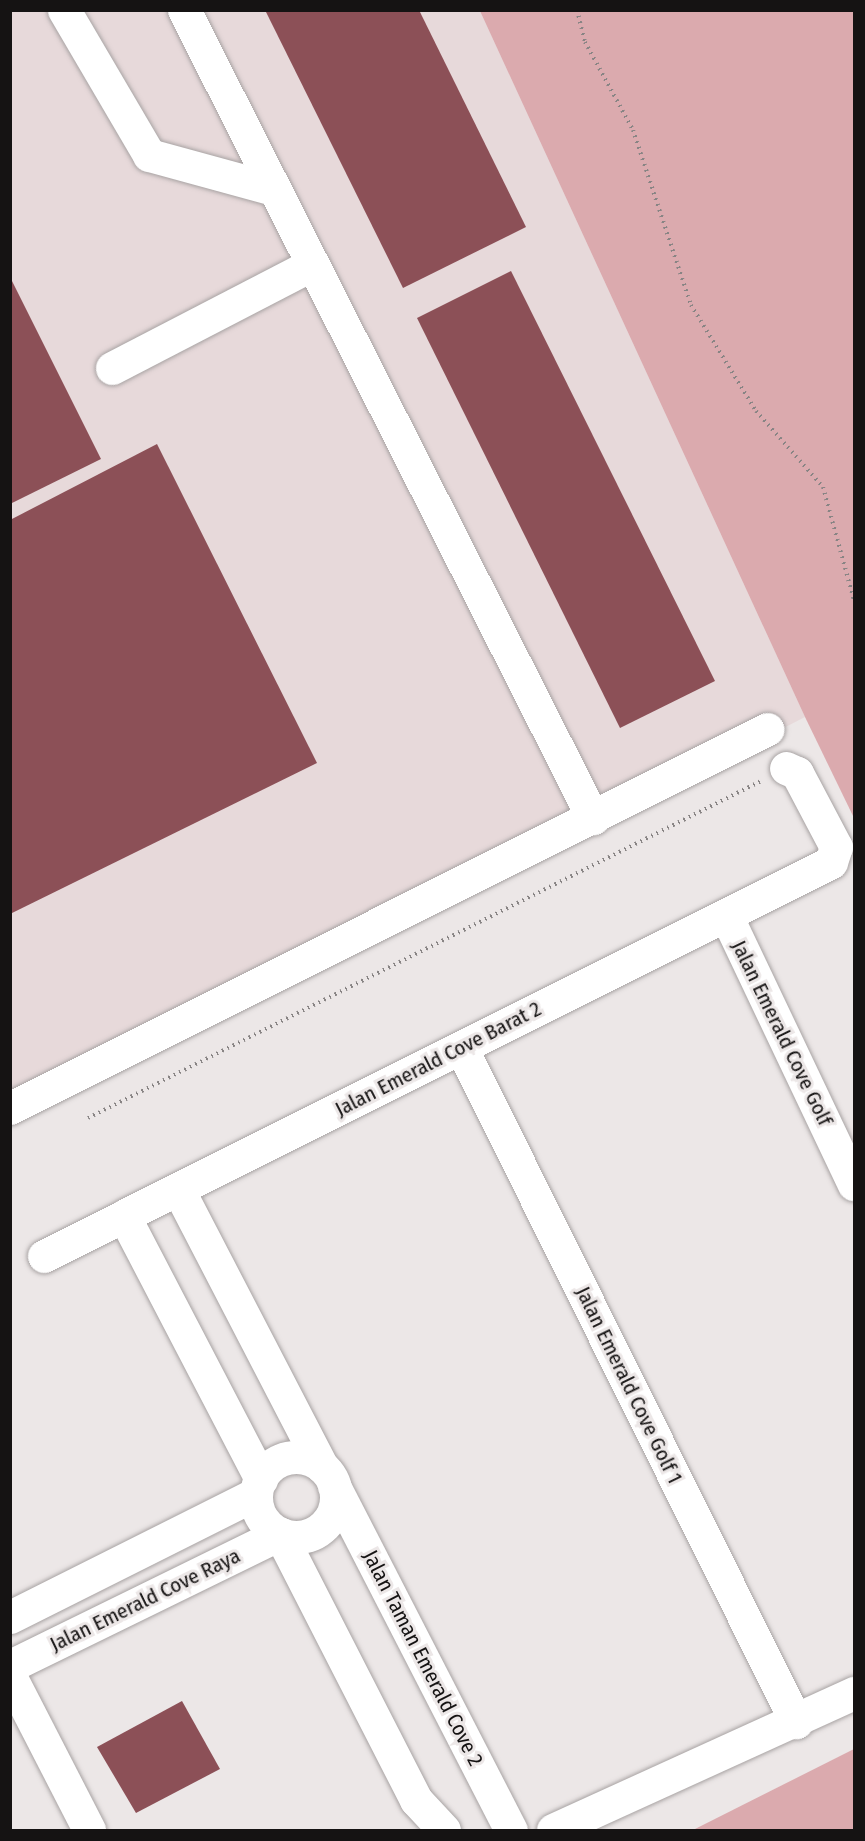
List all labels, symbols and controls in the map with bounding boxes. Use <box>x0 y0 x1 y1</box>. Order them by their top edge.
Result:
street label: Jalan Emerald Cove Golf <box>726 936 838 1130</box>
street label: Jalan Emerald Cove Barat 2 <box>331 996 545 1122</box>
street label: Jalan Emerald Cove Golf 1 <box>570 1282 688 1488</box>
street label: Jalan Emerald Cove Raya <box>46 1543 244 1657</box>
street label: Jalan Taman Emerald Cove 2 <box>358 1546 488 1770</box>

